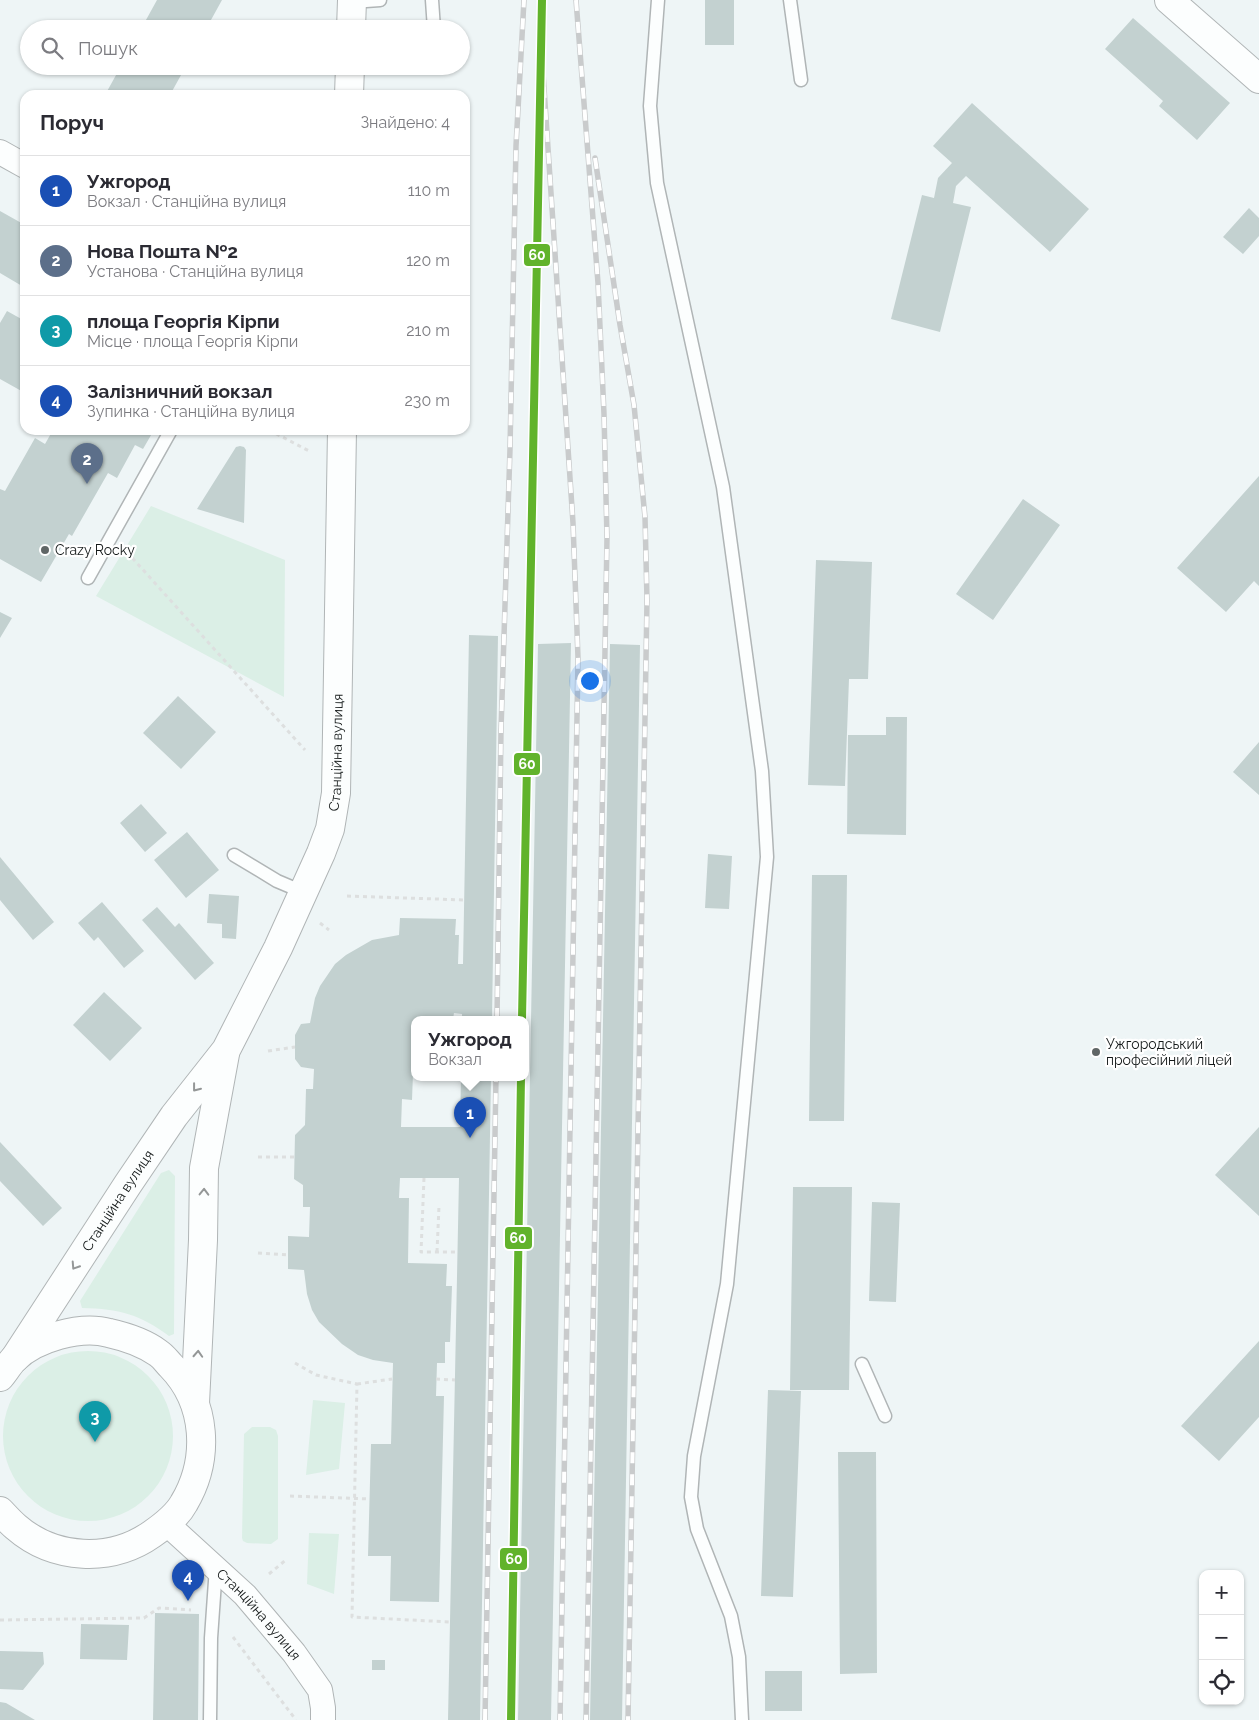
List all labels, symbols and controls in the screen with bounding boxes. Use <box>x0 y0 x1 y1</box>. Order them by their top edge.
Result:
search box <box>20 20 470 75</box>
icon: search <box>38 34 66 62</box>
text: Пошук <box>78 37 138 59</box>
text: Поруч <box>40 110 104 135</box>
text: Знайдено: 4 <box>360 113 450 132</box>
text: Ужгород <box>87 170 171 192</box>
text: 1 <box>52 181 60 200</box>
text: 110 m <box>408 181 450 200</box>
text: Вокзал · Станційна вулиця <box>87 192 286 211</box>
text: Нова Пошта №2 <box>87 240 238 262</box>
line badge: 60 <box>523 243 551 267</box>
text: 60 <box>528 247 546 263</box>
text: 2 <box>51 251 61 270</box>
text: 120 m <box>406 251 450 270</box>
text: Установа · Станційна вулиця <box>87 262 304 281</box>
text: площа Георгія Кірпи <box>87 310 280 332</box>
text: 3 <box>52 321 60 340</box>
text: 210 m <box>406 321 450 340</box>
text: Місце · площа Георгія Кірпи <box>87 332 298 351</box>
text: Залізничний вокзал <box>87 380 272 402</box>
text: 4 <box>51 391 61 410</box>
text: 230 m <box>405 391 450 410</box>
text: Зупинка · Станційна вулиця <box>87 402 295 421</box>
pin: 2 <box>71 443 103 484</box>
place label: Crazy Rocky <box>55 542 135 558</box>
marker: Crazy Rocky <box>39 544 51 556</box>
your location <box>577 668 603 694</box>
street label: Станційна вулиця <box>325 694 346 812</box>
line badge: 60 <box>513 752 541 776</box>
text: 60 <box>518 756 536 772</box>
popup <box>411 1016 529 1081</box>
text: Ужгород <box>428 1028 512 1050</box>
place label: Ужгородський професійний ліцей <box>1106 1036 1232 1068</box>
marker: Ужгородський професійний ліцей <box>1090 1046 1102 1058</box>
text: Вокзал <box>428 1050 482 1069</box>
one-way arrow <box>193 1082 202 1092</box>
pin: 1 <box>454 1097 486 1138</box>
street label: Станційна вулиця <box>79 1147 157 1254</box>
one-way arrow <box>199 1188 209 1196</box>
line badge: 60 <box>504 1226 533 1250</box>
text: 60 <box>509 1230 527 1246</box>
one-way arrow <box>72 1260 81 1270</box>
one-way arrow <box>192 1350 203 1358</box>
pin: 3 <box>79 1401 111 1442</box>
line badge: 60 <box>499 1547 528 1571</box>
text: 60 <box>505 1551 523 1567</box>
pin: 4 <box>172 1560 204 1601</box>
street label: Станційна вулиця <box>213 1565 304 1663</box>
map controls <box>1199 1570 1244 1705</box>
button: + <box>1199 1570 1244 1615</box>
button: − <box>1199 1615 1244 1660</box>
button: locate <box>1199 1660 1244 1705</box>

